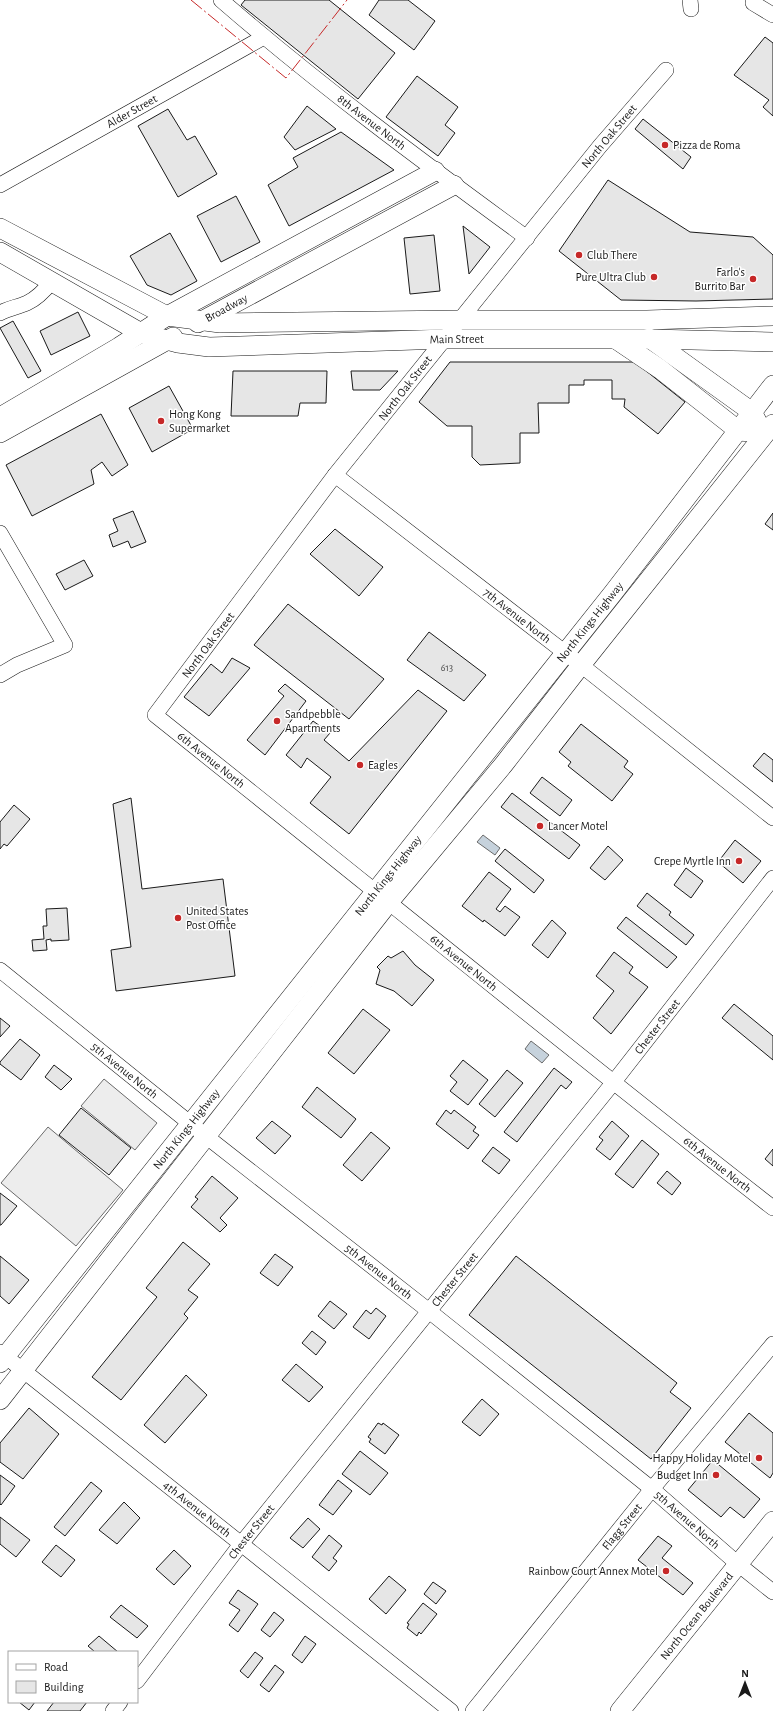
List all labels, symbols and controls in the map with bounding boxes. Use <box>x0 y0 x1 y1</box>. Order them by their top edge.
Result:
street label: Alder Street <box>104 92 159 130</box>
street label: 8th Avenue North <box>335 92 408 152</box>
street label: North Oak Street <box>579 102 639 170</box>
place label: Pizza de Roma <box>673 139 741 151</box>
marker: Pizza de Roma <box>660 140 670 150</box>
place label: Club There <box>587 249 637 261</box>
marker: Club There <box>574 250 584 260</box>
place label: Farlo's Burrito Bar <box>695 266 745 292</box>
place label: Pure Ultra Club <box>575 271 646 283</box>
marker: Pure Ultra Club <box>649 272 659 282</box>
marker: Farlo's Burrito Bar <box>748 274 758 284</box>
street label: Broadway <box>203 292 250 324</box>
street label: Main Street <box>429 333 484 346</box>
street label: North Oak Street <box>376 353 434 423</box>
place label: Hong Kong Supermarket <box>169 408 230 434</box>
marker: Hong Kong Supermarket <box>156 416 166 426</box>
street label: North Kings Highway <box>554 580 626 665</box>
street label: 7th Avenue North <box>481 586 553 645</box>
street label: North Oak Street <box>180 610 237 680</box>
house number: 613 <box>441 663 453 673</box>
place label: Sandpebble Apartments <box>285 708 341 734</box>
marker: Sandpebble Apartments <box>272 716 282 726</box>
street label: 6th Avenue North <box>175 729 247 790</box>
place label: Eagles <box>368 759 398 771</box>
marker: Eagles <box>355 760 365 770</box>
place label: Lancer Motel <box>548 820 608 832</box>
marker: Lancer Motel <box>535 821 545 831</box>
street label: North Kings Highway <box>352 833 424 918</box>
place label: Crepe Myrtle Inn <box>654 855 731 868</box>
marker: Crepe Myrtle Inn <box>734 856 744 866</box>
place label: United States Post Office <box>186 905 248 931</box>
marker: United States Post Office <box>173 913 183 923</box>
street label: 6th Avenue North <box>428 932 500 993</box>
street label: Chester Street <box>632 997 682 1056</box>
street label: 5th Avenue North <box>89 1040 160 1101</box>
street label: North Kings Highway <box>151 1087 223 1172</box>
street label: 6th Avenue North <box>681 1134 753 1195</box>
street label: 5th Avenue North <box>343 1242 415 1301</box>
street label: Chester Street <box>429 1250 480 1309</box>
place label: Happy Holiday Motel <box>653 1452 751 1465</box>
marker: Happy Holiday Motel <box>754 1453 764 1463</box>
place label: Budget Inn <box>657 1469 708 1481</box>
marker: Budget Inn <box>711 1470 721 1480</box>
street label: 4th Avenue North <box>161 1479 233 1539</box>
street label: 5th Avenue North <box>652 1488 722 1551</box>
street label: Flagg Street <box>600 1501 644 1552</box>
street label: Chester Street <box>226 1502 277 1561</box>
place label: Rainbow Court Annex Motel <box>528 1565 658 1577</box>
marker: Rainbow Court Annex Motel <box>661 1566 671 1576</box>
street label: North Ocean Boulevard <box>658 1570 735 1662</box>
legend <box>8 1651 138 1703</box>
text: Road <box>44 1661 68 1673</box>
north arrow <box>725 1663 765 1703</box>
text: N <box>741 1668 749 1679</box>
text: Building <box>44 1681 84 1693</box>

